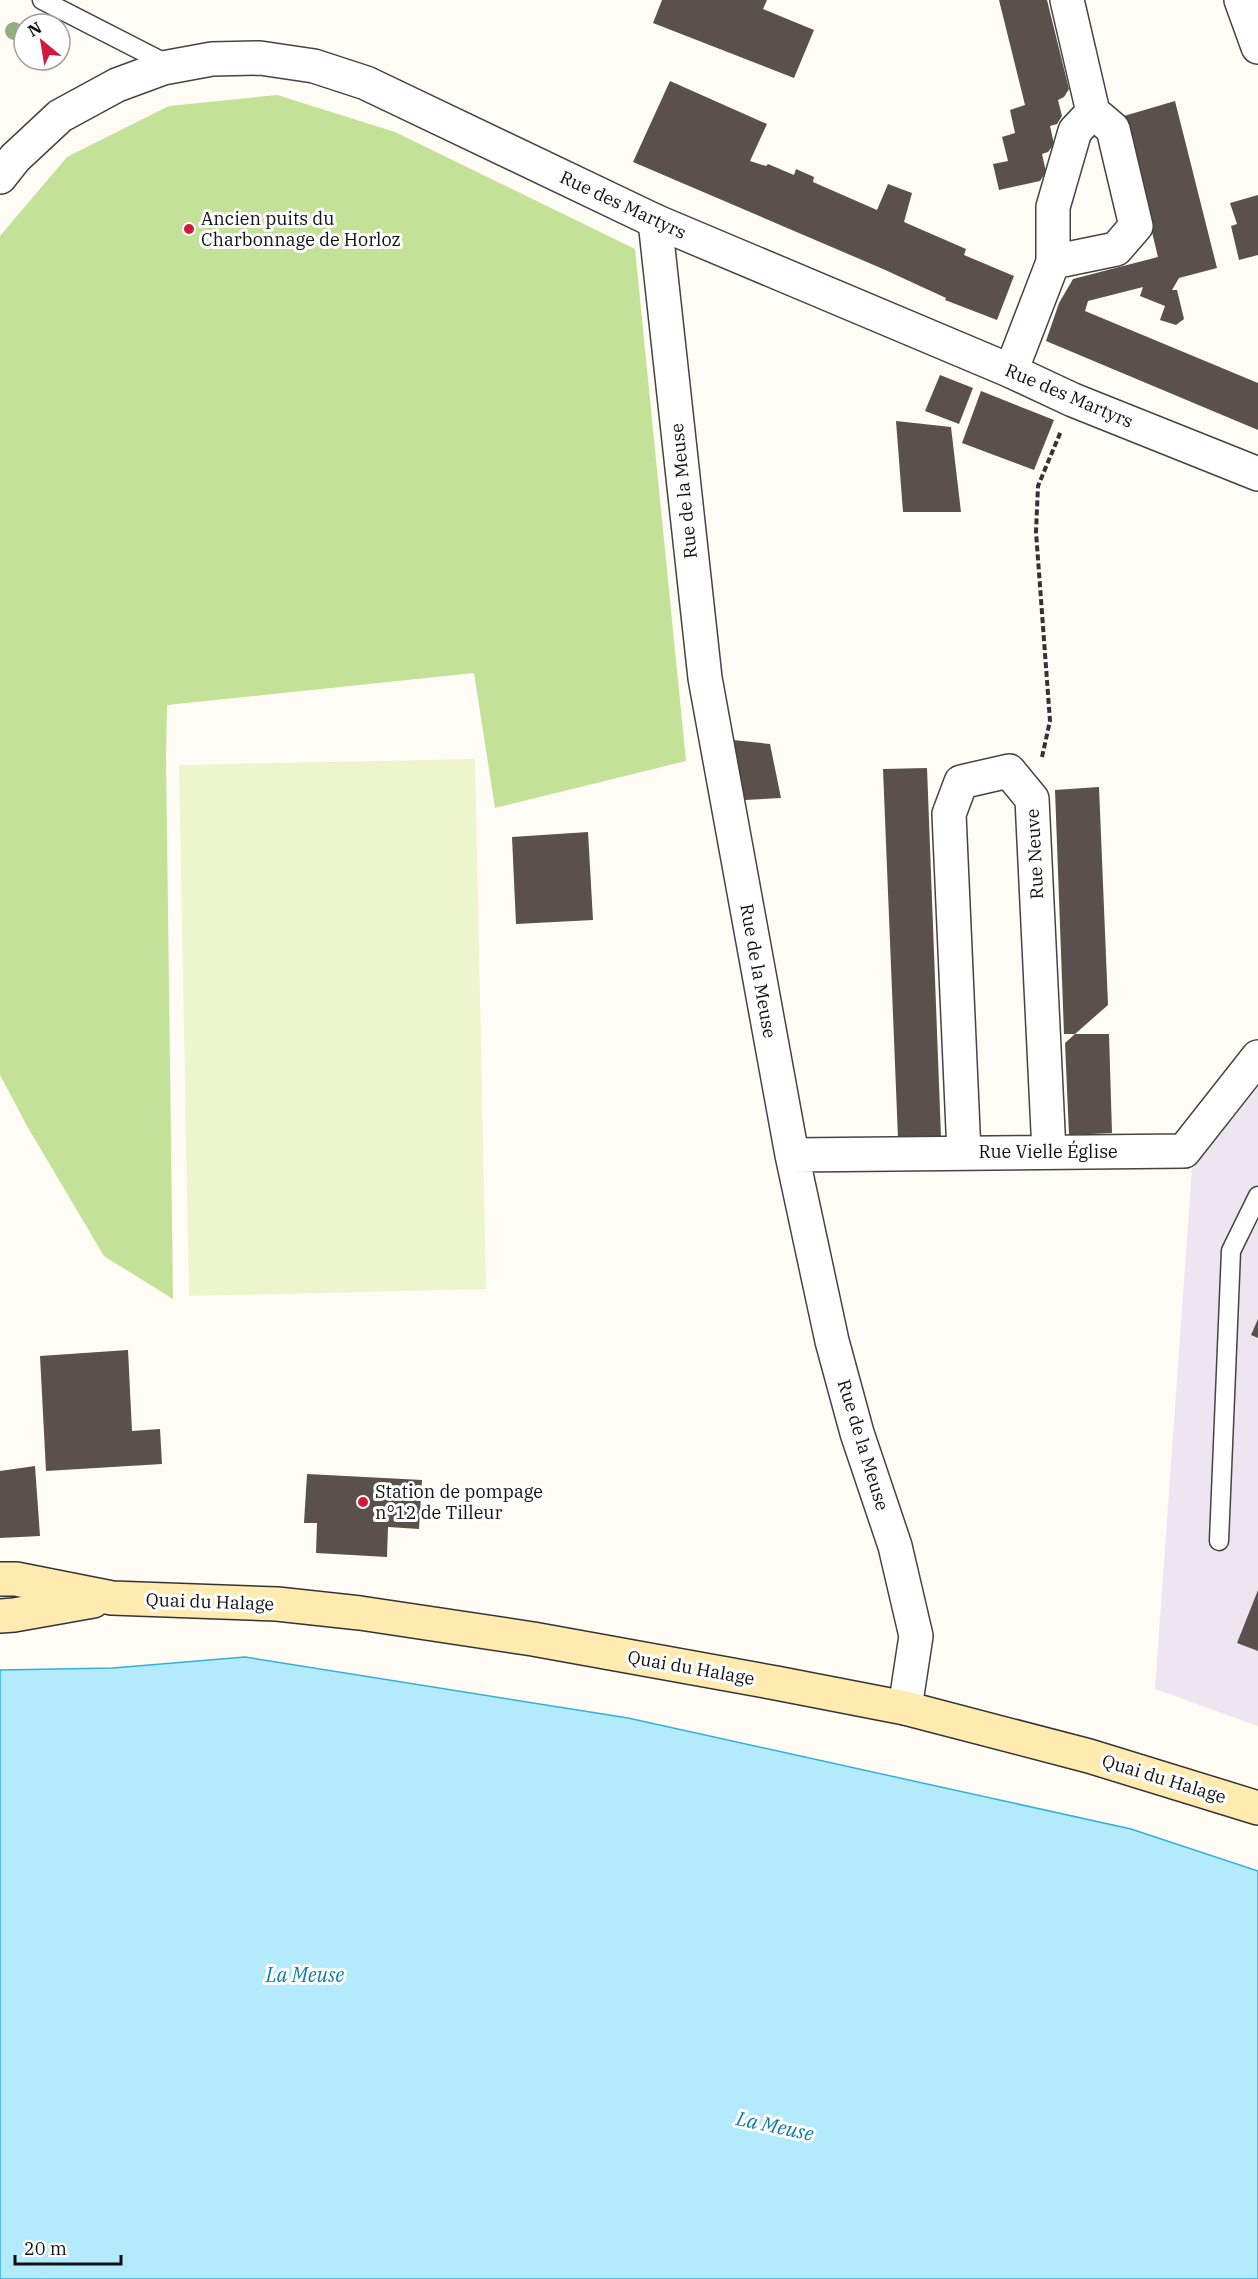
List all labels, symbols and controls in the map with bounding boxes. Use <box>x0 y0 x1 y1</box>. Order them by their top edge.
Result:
north arrow <box>12 12 72 72</box>
text: N <box>24 17 45 41</box>
street label: Rue des Martyrs <box>556 165 690 244</box>
place label: Ancien puits du Charbonnage de Horloz <box>201 207 401 251</box>
marker: Ancien puits du Charbonnage de Horloz <box>182 222 196 236</box>
street label: Rue des Martyrs <box>1002 358 1137 433</box>
street label: Rue de la Meuse <box>665 422 702 560</box>
street label: Rue Neuve <box>1021 808 1048 900</box>
street label: Rue de la Meuse <box>735 902 782 1040</box>
street label: Rue Vielle Église <box>978 1140 1118 1163</box>
street label: Rue de la Meuse <box>833 1376 894 1513</box>
place label: Station de pompage n°12 de Tilleur <box>375 1480 543 1524</box>
marker: Station de pompage n°12 de Tilleur <box>356 1495 370 1509</box>
street label: Quai du Halage <box>145 1588 275 1615</box>
street label: Quai du Halage <box>626 1645 756 1690</box>
street label: Quai du Halage <box>1099 1749 1229 1808</box>
water label: La Meuse <box>265 1961 344 1988</box>
water label: La Meuse <box>733 2104 816 2147</box>
scale bar <box>15 2228 122 2266</box>
text: 20 m <box>24 2237 67 2260</box>

